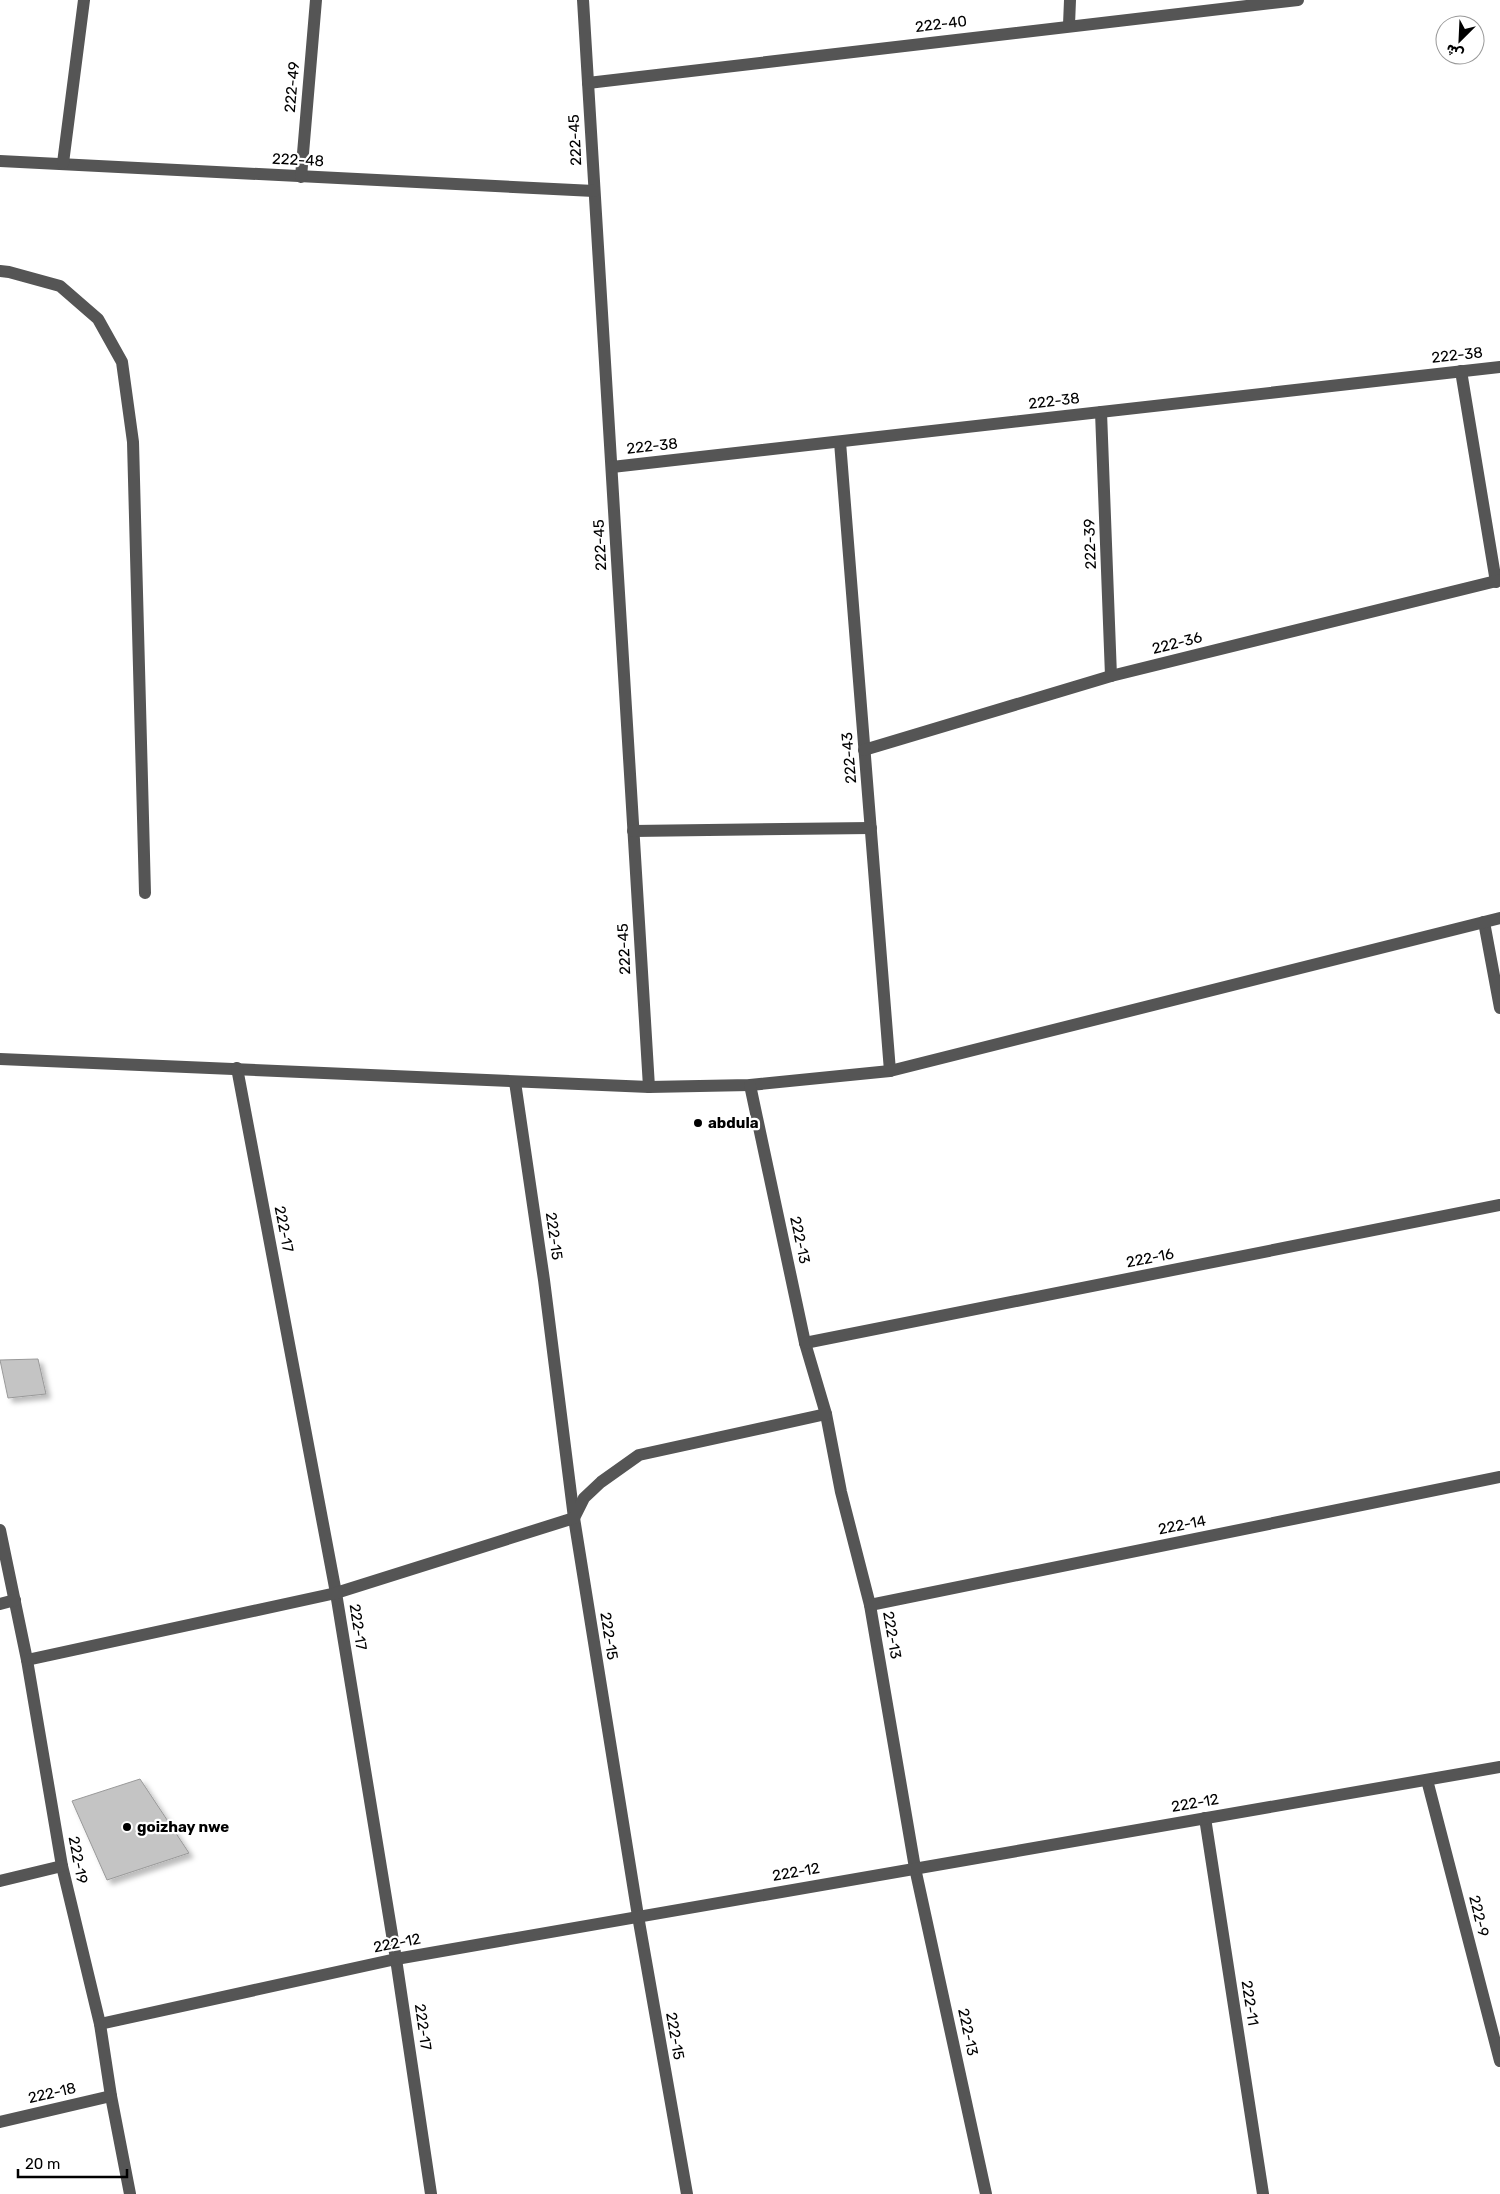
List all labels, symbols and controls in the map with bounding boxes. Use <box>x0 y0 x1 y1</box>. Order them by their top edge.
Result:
street label: 222-40 <box>914 12 968 36</box>
north arrow <box>1435 15 1485 65</box>
text: ش <box>1443 40 1466 63</box>
street label: 222-49 <box>281 61 303 113</box>
street label: 222-45 <box>565 114 585 166</box>
street label: 222-48 <box>271 150 325 170</box>
street label: 222-38 <box>1430 343 1484 367</box>
street label: 222-38 <box>1027 389 1081 413</box>
street label: 222-38 <box>625 434 679 458</box>
street label: 222-39 <box>1080 518 1100 570</box>
street label: 222-45 <box>590 519 610 571</box>
street label: 222-36 <box>1150 628 1204 658</box>
street label: 222-43 <box>838 731 860 785</box>
street label: 222-45 <box>614 923 634 975</box>
place label: abdula <box>708 1114 759 1132</box>
marker: abdula <box>692 1117 704 1129</box>
street label: 222-17 <box>271 1204 297 1254</box>
street label: 222-15 <box>542 1211 566 1261</box>
street label: 222-13 <box>786 1215 814 1265</box>
street label: 222-16 <box>1125 1245 1175 1271</box>
street label: 222-14 <box>1156 1512 1208 1538</box>
street label: 222-17 <box>345 1602 371 1652</box>
street label: 222-13 <box>879 1610 905 1660</box>
street label: 222-15 <box>596 1611 622 1661</box>
street label: 222-12 <box>1170 1790 1220 1816</box>
place label: goizhay nwe <box>137 1818 229 1836</box>
marker: goizhay nwe <box>121 1821 133 1833</box>
street label: 222-19 <box>65 1835 91 1885</box>
street label: 222-12 <box>771 1859 821 1885</box>
street label: 222-9 <box>1465 1893 1493 1939</box>
street label: 222-12 <box>372 1930 422 1956</box>
street label: 222-11 <box>1238 1979 1262 2027</box>
street label: 222-17 <box>411 2003 435 2052</box>
street label: 222-13 <box>954 2007 982 2057</box>
street label: 222-15 <box>662 2011 688 2061</box>
street label: 222-18 <box>26 2079 78 2107</box>
scale bar <box>18 2146 126 2178</box>
text: 20 m <box>25 2155 60 2173</box>

